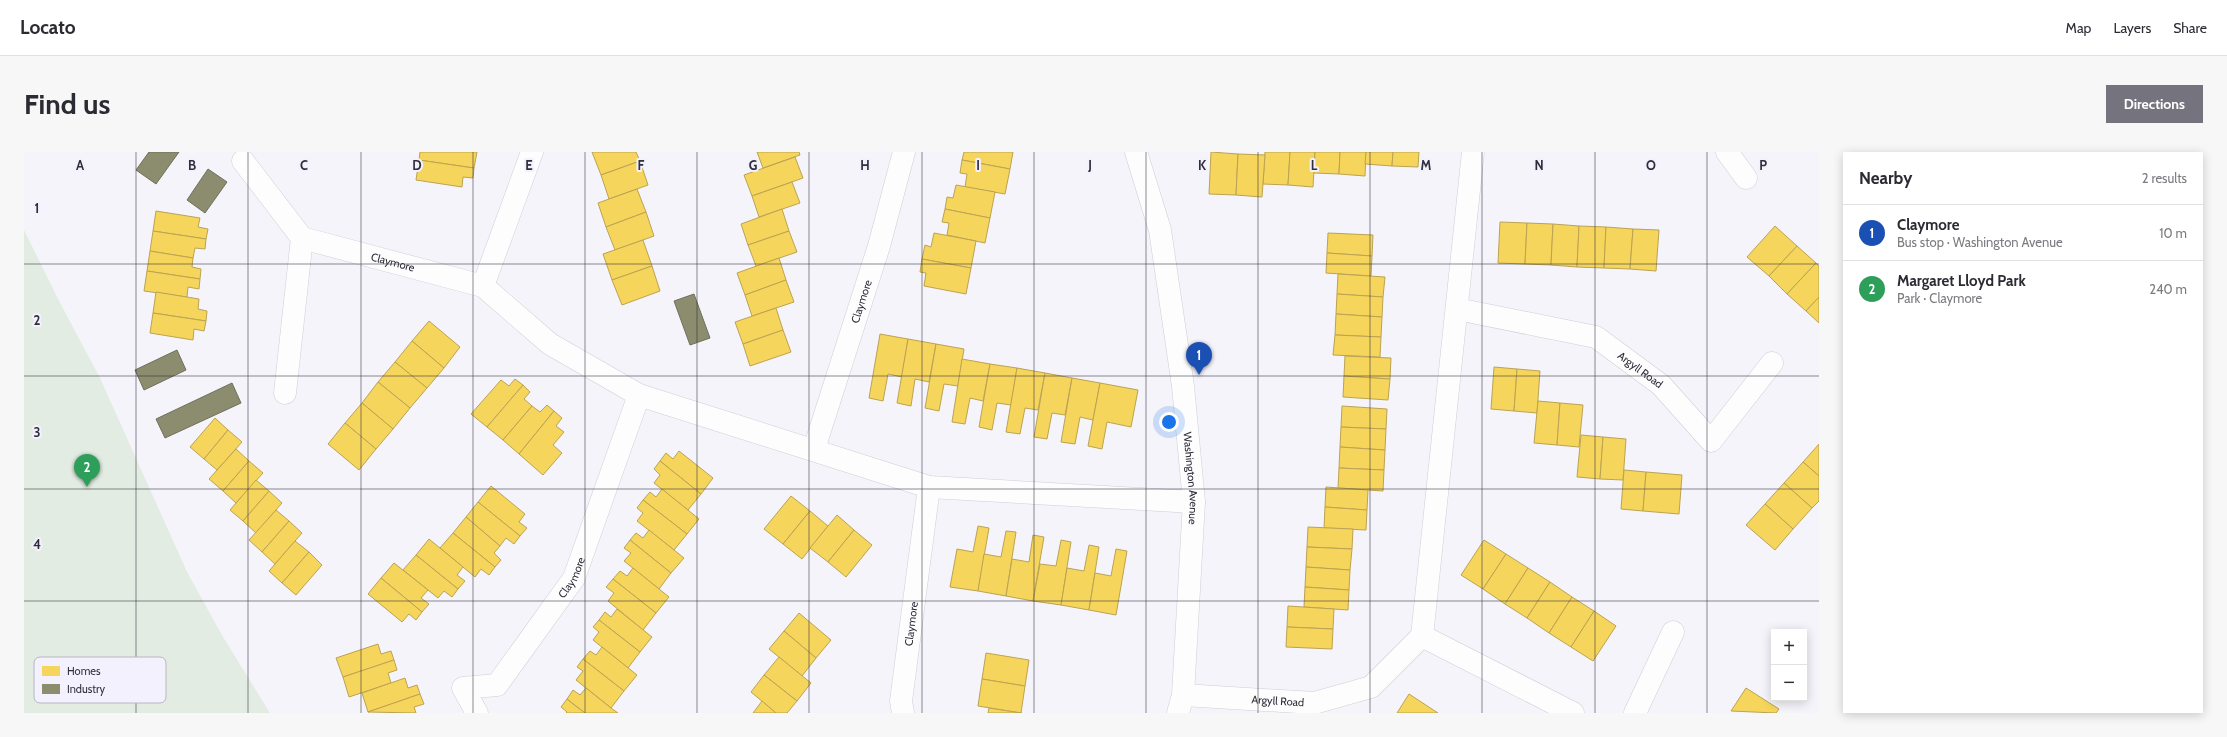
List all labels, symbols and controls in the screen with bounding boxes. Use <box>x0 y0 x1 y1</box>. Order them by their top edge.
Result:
text: Locato <box>20 16 76 39</box>
text: Map <box>2066 19 2091 37</box>
text: Layers <box>2113 19 2151 37</box>
text: Share <box>2173 19 2207 37</box>
button: Directions <box>2106 85 2203 123</box>
text: Find us <box>24 87 110 121</box>
text: A <box>76 157 85 173</box>
text: B <box>188 157 196 173</box>
text: C <box>300 157 308 173</box>
text: D <box>412 157 422 173</box>
text: E <box>525 157 533 173</box>
text: F <box>638 157 645 173</box>
text: G <box>749 157 758 173</box>
text: H <box>860 157 870 173</box>
text: I <box>976 157 980 173</box>
text: J <box>1087 157 1092 173</box>
text: K <box>1198 157 1207 173</box>
text: L <box>1311 157 1318 173</box>
text: M <box>1421 157 1432 173</box>
text: N <box>1534 157 1544 173</box>
text: O <box>1646 157 1656 173</box>
text: P <box>1759 157 1767 173</box>
text: Nearby <box>1859 168 1912 188</box>
text: 2 results <box>2142 170 2187 186</box>
text: 1 <box>35 200 39 216</box>
text: Claymore <box>1897 216 1959 234</box>
text: 1 <box>1870 225 1874 241</box>
text: 10 m <box>2159 225 2187 241</box>
text: Bus stop · Washington Avenue <box>1897 234 2063 250</box>
street label: Claymore <box>369 250 417 275</box>
text: Margaret Lloyd Park <box>1897 272 2026 290</box>
street label: Claymore <box>848 278 875 325</box>
text: 2 <box>1869 281 1875 297</box>
text: 240 m <box>2149 281 2187 297</box>
text: Park · Claymore <box>1897 290 1982 306</box>
text: 2 <box>34 312 41 328</box>
pin: 1 <box>1186 342 1212 375</box>
street label: Argyll Road <box>1615 348 1666 391</box>
your location <box>1159 412 1179 432</box>
text: 3 <box>33 424 41 440</box>
street label: Washington Avenue <box>1180 431 1201 525</box>
pin: 2 <box>74 454 100 487</box>
text: 4 <box>33 536 41 552</box>
street label: Claymore <box>555 555 588 601</box>
street label: Claymore <box>901 600 921 647</box>
map controls <box>1771 629 1807 701</box>
button: + <box>1771 629 1807 665</box>
legend <box>34 657 166 703</box>
text: Homes <box>67 664 101 678</box>
button: − <box>1771 665 1807 701</box>
text: Industry <box>67 682 105 696</box>
street label: Argyll Road <box>1251 692 1305 709</box>

